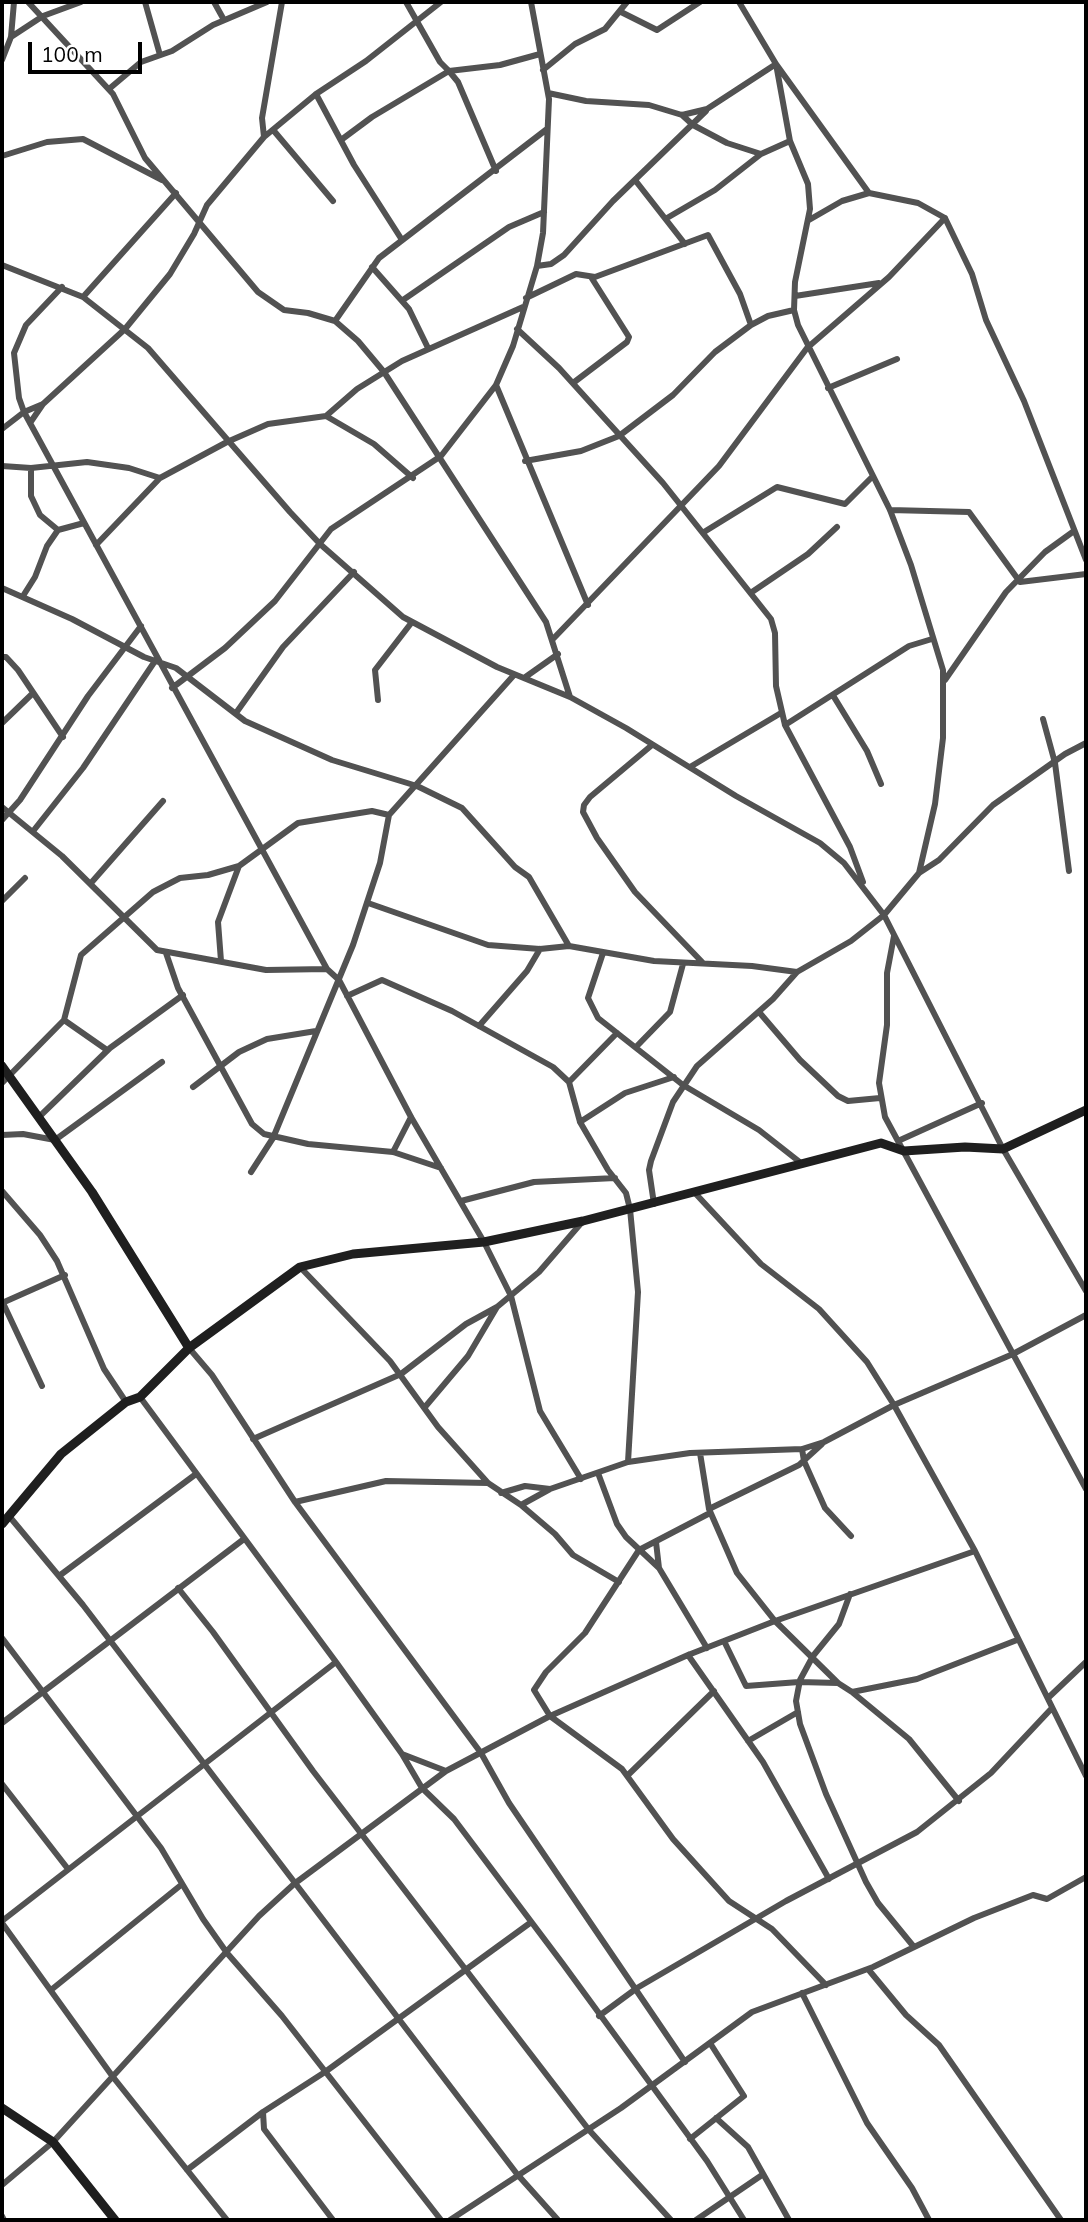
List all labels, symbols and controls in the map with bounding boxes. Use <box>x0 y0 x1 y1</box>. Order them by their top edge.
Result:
scale bar <box>32 28 145 72</box>
text: 100 m <box>41 41 103 67</box>

